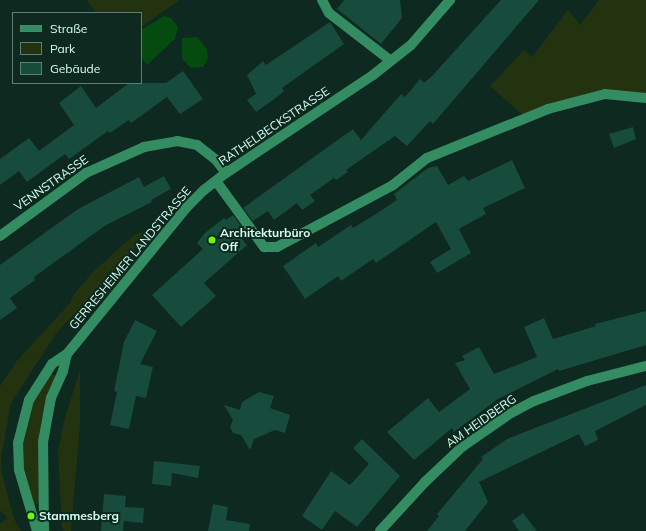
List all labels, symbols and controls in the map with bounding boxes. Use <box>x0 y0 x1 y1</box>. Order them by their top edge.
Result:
legend <box>12 12 142 84</box>
text: Straße <box>50 21 87 36</box>
text: Park <box>50 41 75 56</box>
text: Gebäude <box>50 61 100 76</box>
street label: RATHELBECKSTRASSE <box>216 84 332 168</box>
street label: VENNSTRASSE <box>11 152 91 214</box>
street label: GERRESHEIMER LANDSTRASSE <box>66 184 194 332</box>
place label: Architekturbüro Off <box>220 226 310 254</box>
marker: Architekturbüro Off <box>207 235 217 245</box>
street label: AM HEIDBERG <box>443 391 519 451</box>
place label: Stammesberg <box>39 509 119 523</box>
marker: Stammesberg <box>26 511 36 521</box>

